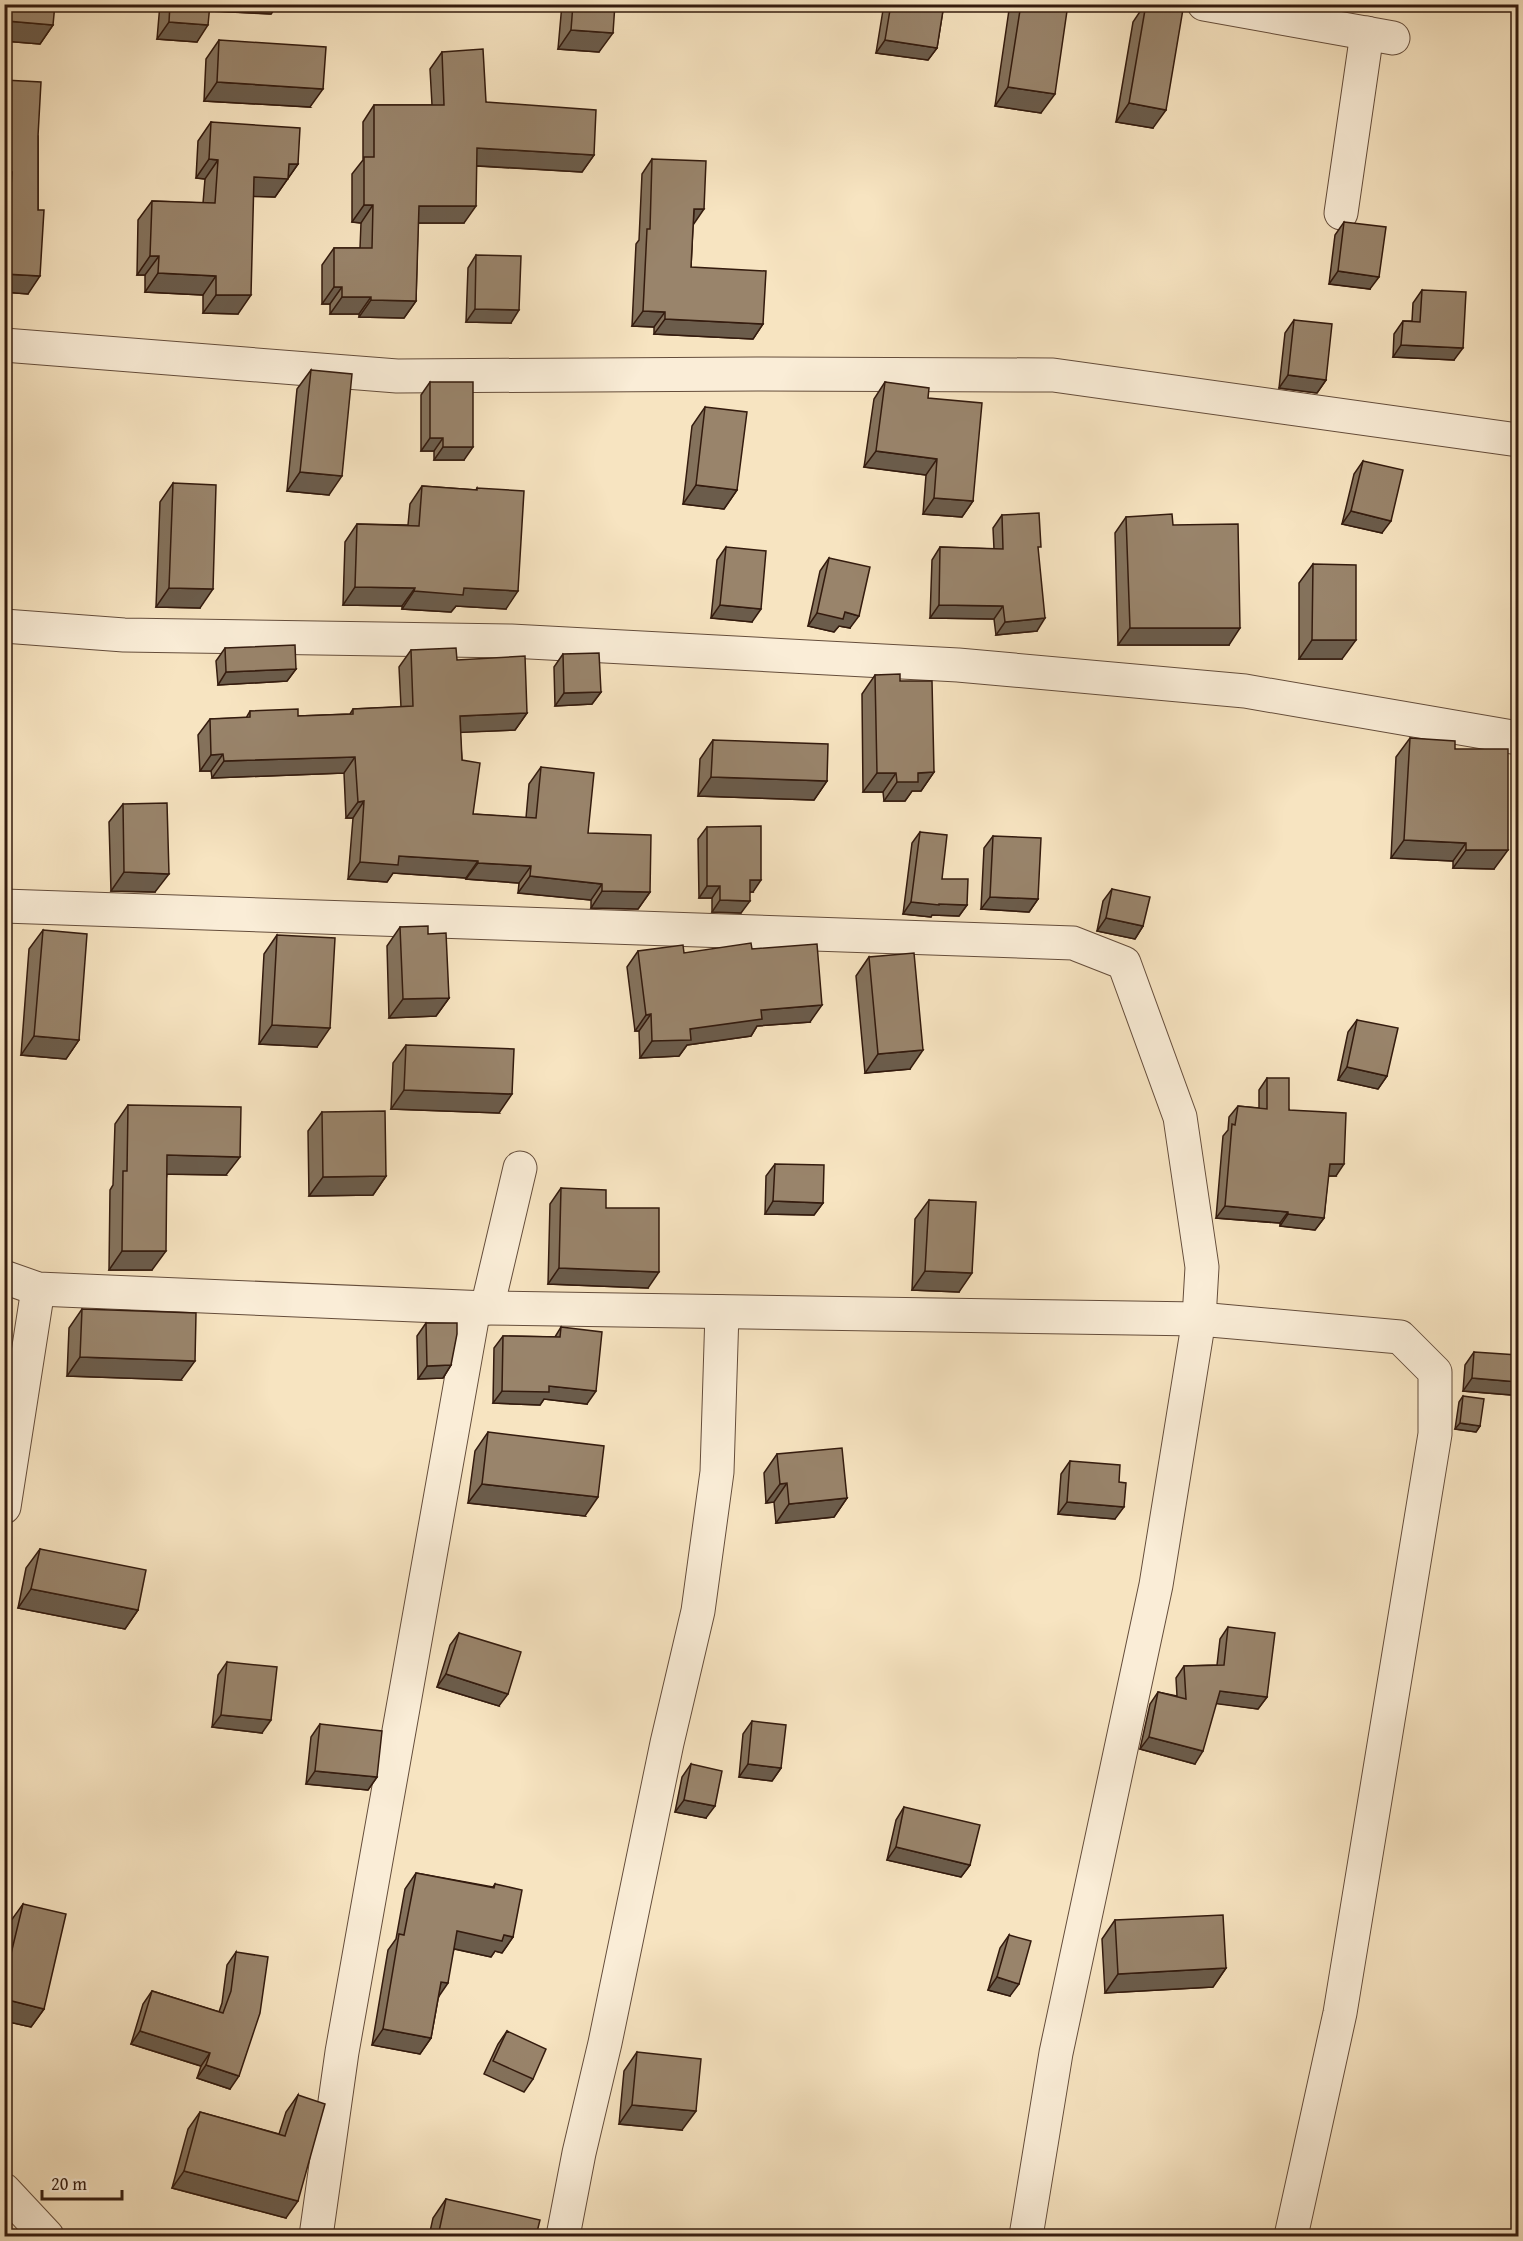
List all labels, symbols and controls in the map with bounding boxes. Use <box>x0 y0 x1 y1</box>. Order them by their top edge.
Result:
scale bar <box>42 2163 122 2201</box>
text: 20 m <box>51 2170 87 2197</box>

